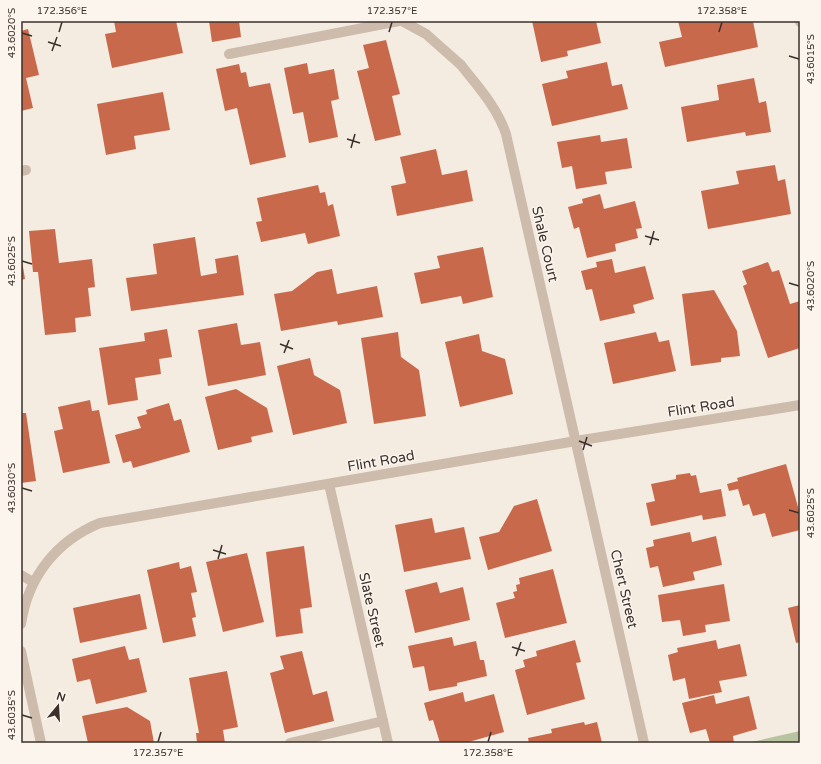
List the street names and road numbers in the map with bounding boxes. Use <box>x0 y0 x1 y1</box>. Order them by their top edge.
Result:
street label: Shale Court <box>528 204 562 284</box>
street label: Flint Road <box>666 393 736 421</box>
street label: Flint Road <box>346 447 416 475</box>
street label: Chert Street <box>607 548 641 631</box>
street label: Slate Street <box>355 571 389 650</box>

